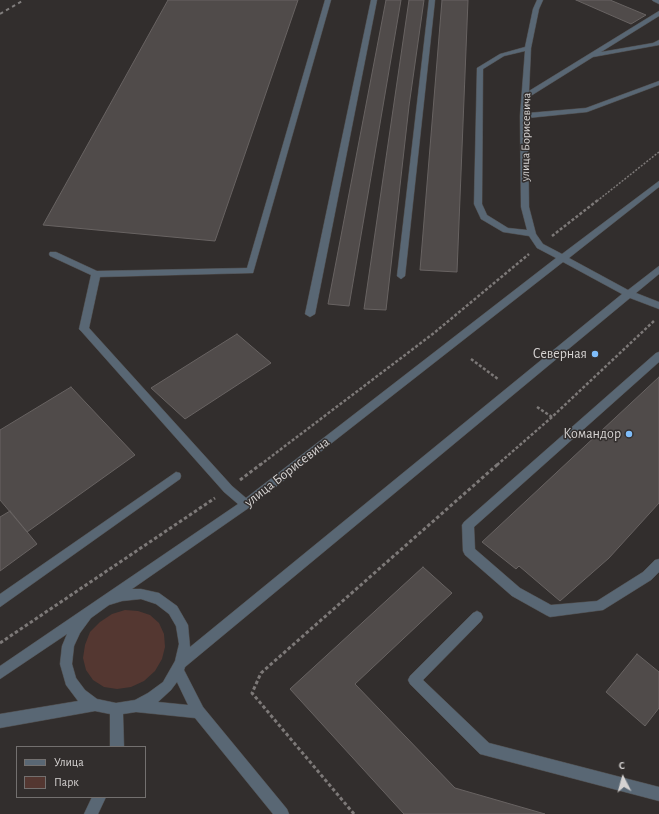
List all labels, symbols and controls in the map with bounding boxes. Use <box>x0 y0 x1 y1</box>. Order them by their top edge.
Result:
street label: улица Борисевича <box>518 93 534 181</box>
place label: Северная <box>533 346 587 362</box>
marker: Северная <box>590 349 600 359</box>
place label: Командор <box>563 426 621 442</box>
marker: Командор <box>624 429 634 439</box>
street label: улица Борисевича <box>241 434 333 510</box>
legend <box>16 746 146 798</box>
text: Улица <box>54 756 84 768</box>
north arrow <box>603 758 643 798</box>
text: С <box>618 760 625 771</box>
text: Парк <box>54 776 79 788</box>

